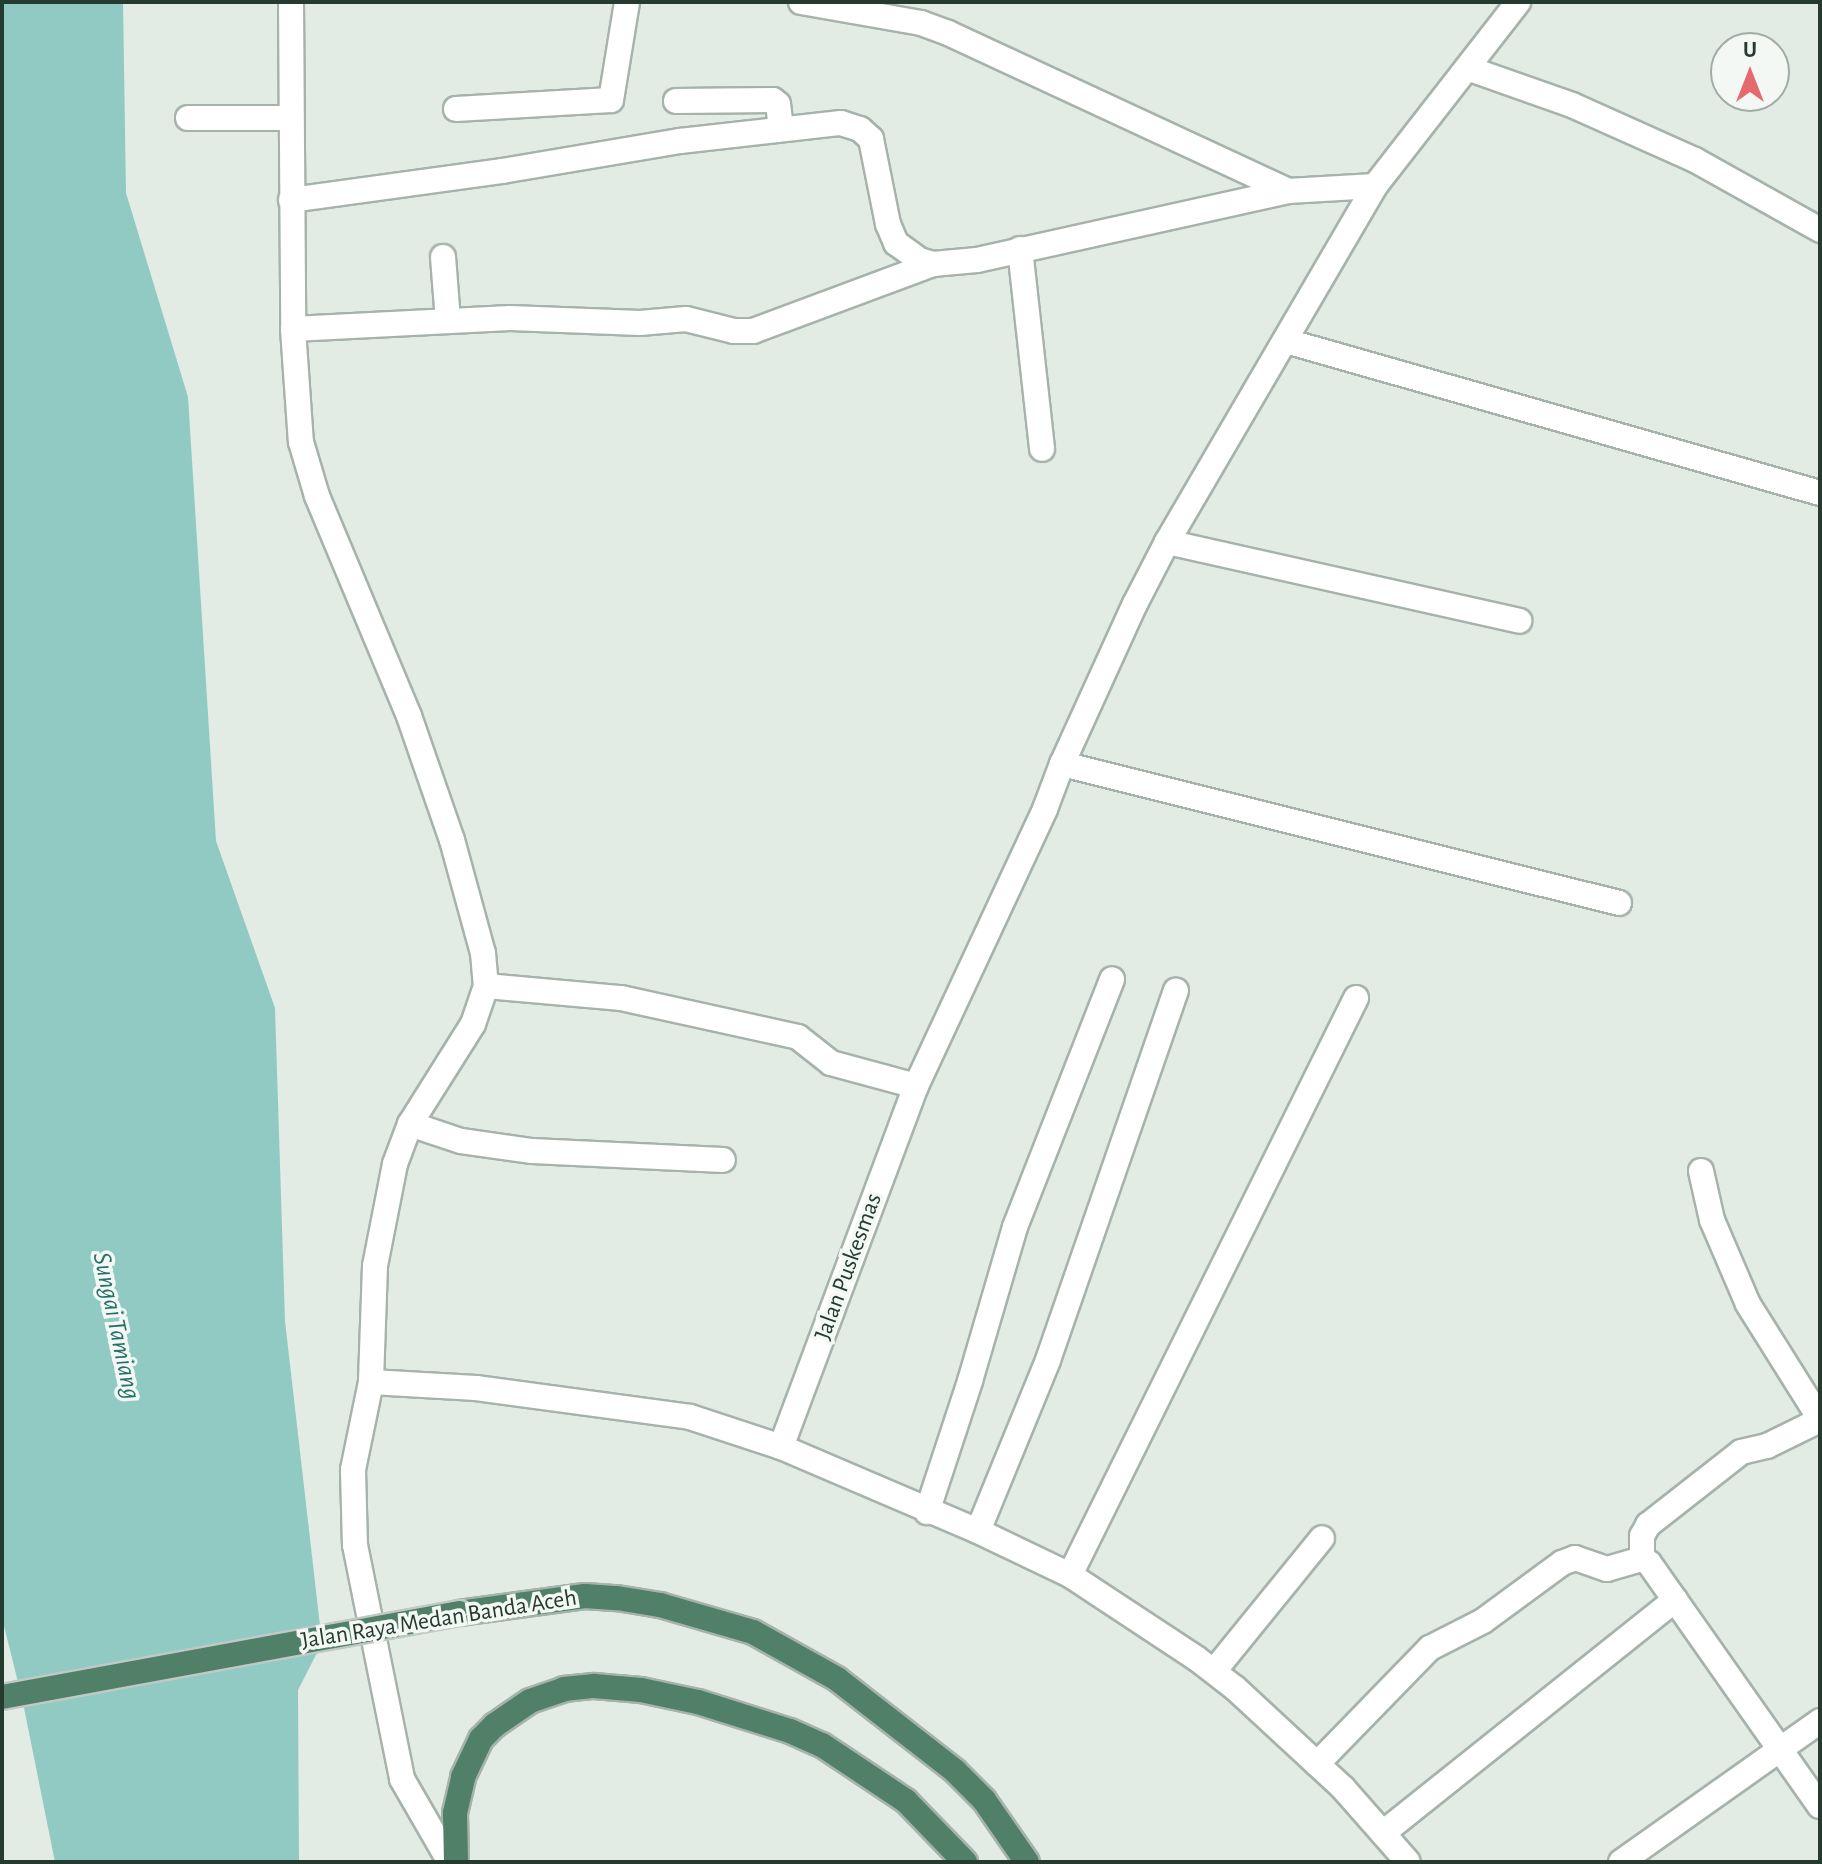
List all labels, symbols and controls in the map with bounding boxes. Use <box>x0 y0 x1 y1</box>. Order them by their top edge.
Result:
north arrow <box>1710 32 1790 112</box>
text: U <box>1743 39 1757 61</box>
street label: Jalan Puskesmas <box>809 1190 889 1344</box>
water label: Sungai Tamiang <box>85 1250 147 1402</box>
street label: Jalan Raya Medan Banda Aceh <box>299 1584 579 1656</box>

